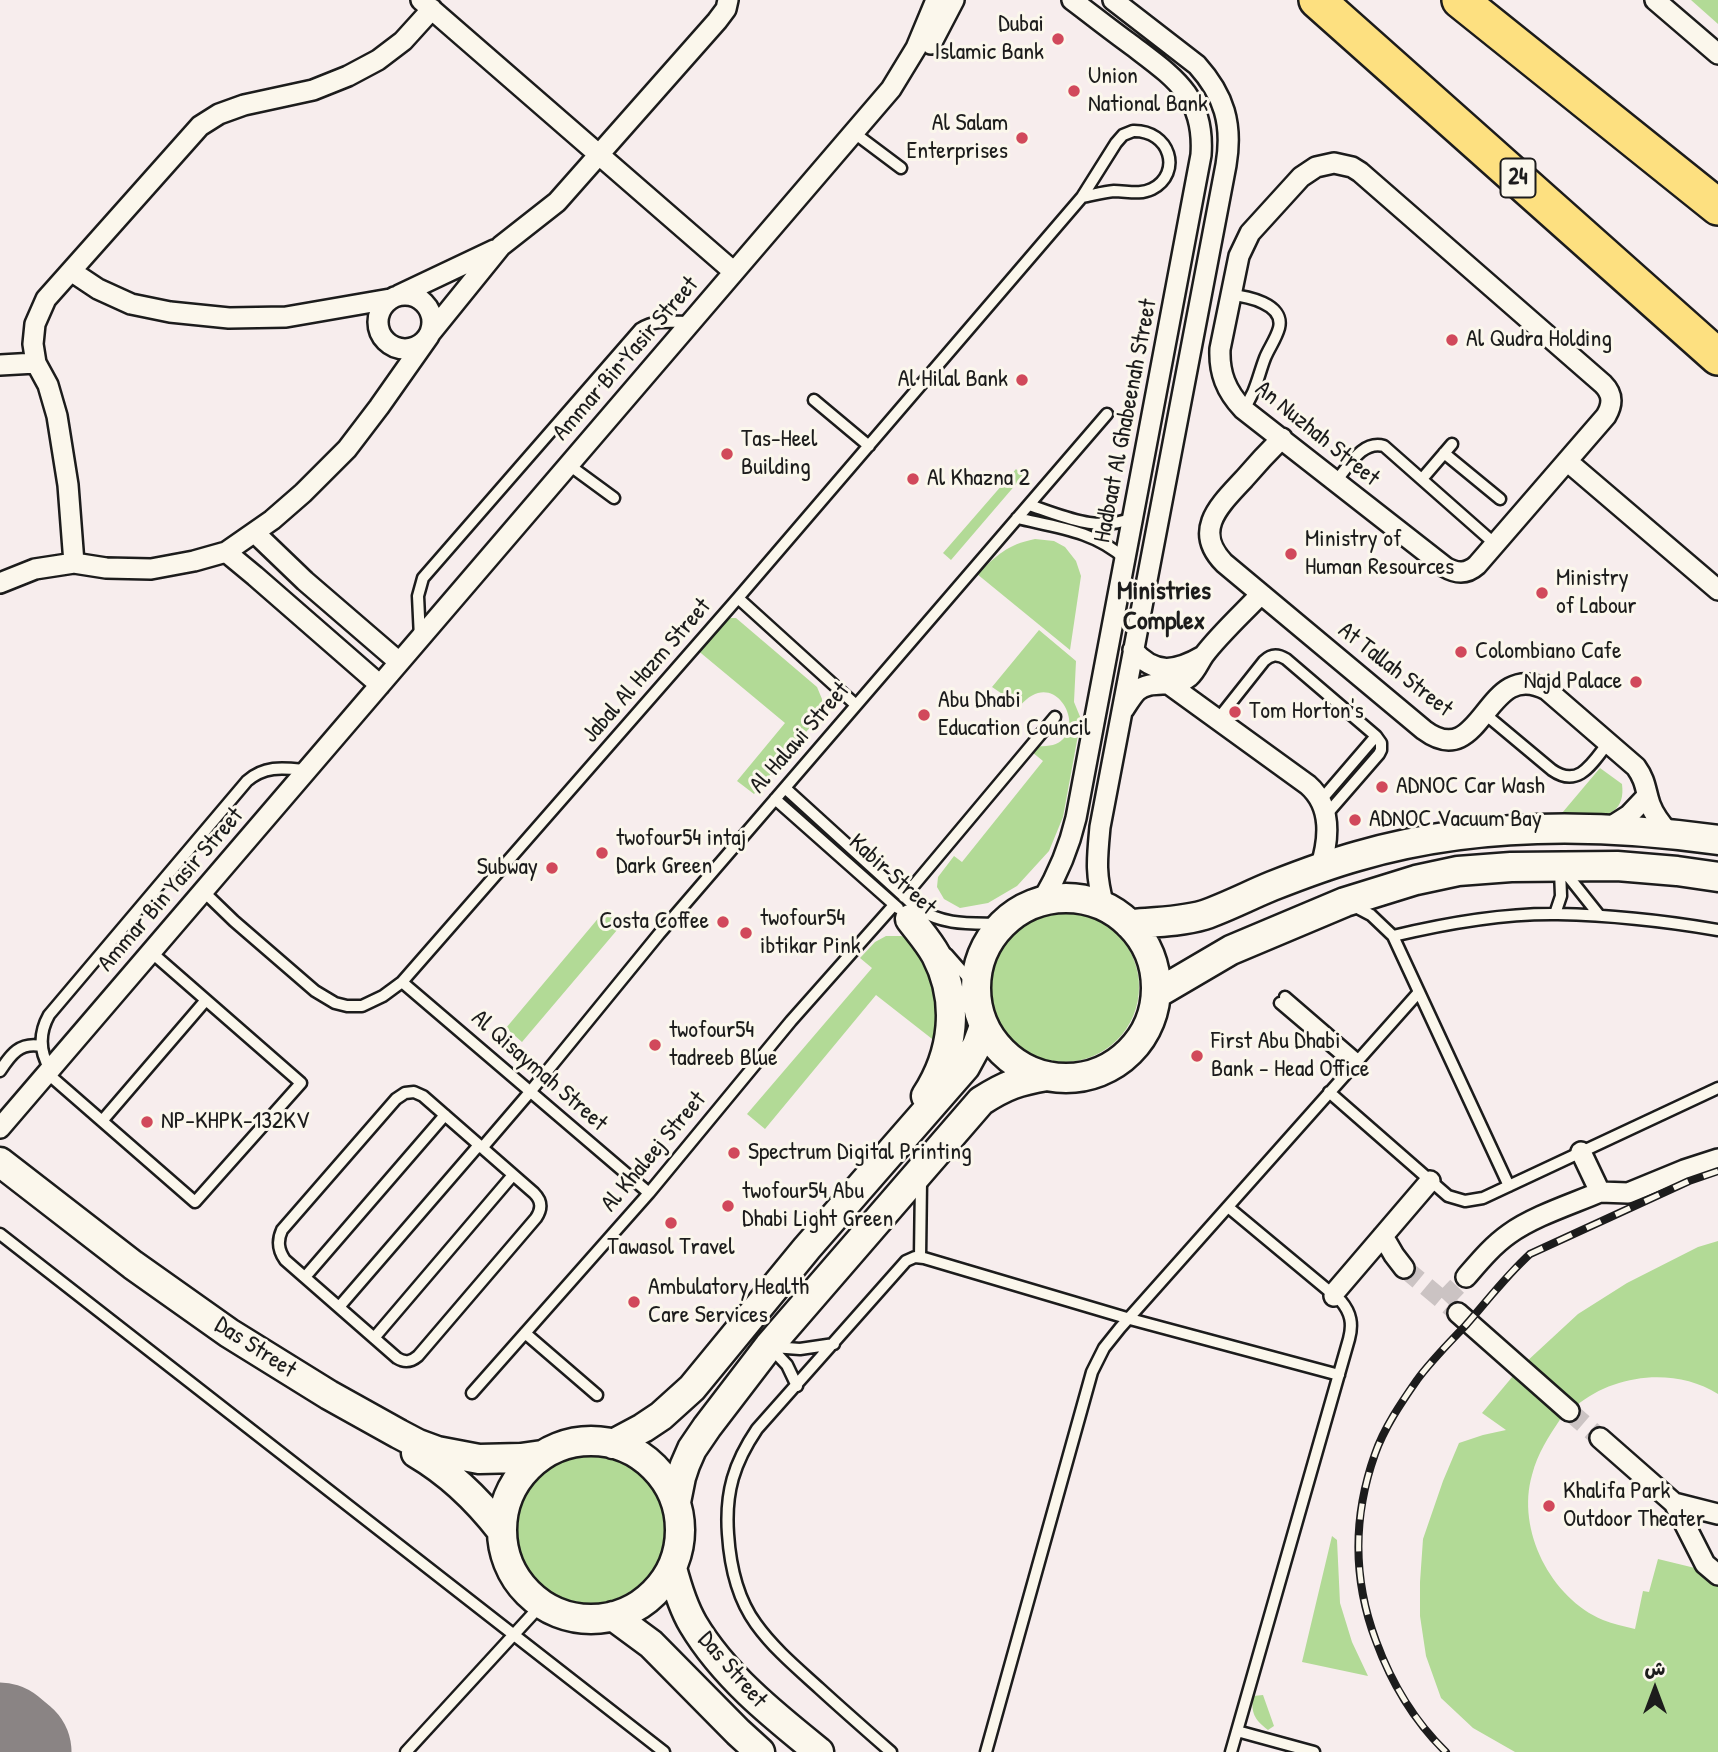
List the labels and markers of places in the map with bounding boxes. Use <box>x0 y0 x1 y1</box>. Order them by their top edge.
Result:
place label: Dubai Islamic Bank <box>934 11 1044 67</box>
marker: Dubai Islamic Bank <box>1050 31 1066 47</box>
place label: Union National Bank <box>1088 63 1208 119</box>
marker: Union National Bank <box>1066 83 1082 99</box>
place label: Al Salam Enterprises <box>907 110 1008 166</box>
marker: Al Salam Enterprises <box>1014 130 1030 146</box>
place label: Al Qudra Holding <box>1466 326 1612 354</box>
marker: Al Qudra Holding <box>1444 332 1460 348</box>
place label: Al Hilal Bank <box>898 366 1008 394</box>
marker: Al Hilal Bank <box>1014 372 1030 388</box>
place label: Tas-Heel Building <box>741 426 817 482</box>
marker: Tas-Heel Building <box>719 446 735 462</box>
place label: Al Khazna 2 <box>927 465 1030 493</box>
marker: Al Khazna 2 <box>905 471 921 487</box>
place label: Ministry of Human Resources <box>1305 526 1454 582</box>
marker: Ministry of Human Resources <box>1283 546 1299 562</box>
place label: Ministry of Labour <box>1556 565 1637 621</box>
marker: Ministry of Labour <box>1534 585 1550 601</box>
place label: Colombiano Cafe <box>1475 638 1622 666</box>
marker: Colombiano Cafe <box>1453 644 1469 660</box>
place label: Najd Palace <box>1524 668 1622 696</box>
marker: Najd Palace <box>1628 674 1644 690</box>
place label: Abu Dhabi Education Council <box>938 687 1090 743</box>
place label: Tom Horton's <box>1249 698 1364 726</box>
marker: Tom Horton's <box>1227 704 1243 720</box>
marker: Abu Dhabi Education Council <box>916 707 932 723</box>
place label: ADNOC Car Wash <box>1396 773 1545 801</box>
marker: ADNOC Car Wash <box>1374 779 1390 795</box>
place label: ADNOC Vacuum Bay <box>1369 806 1542 834</box>
marker: ADNOC Vacuum Bay <box>1347 812 1363 828</box>
place label: twofour54 intaj Dark Green <box>616 825 746 881</box>
marker: twofour54 intaj Dark Green <box>594 845 610 861</box>
place label: Subway <box>477 854 538 882</box>
marker: Subway <box>544 860 560 876</box>
place label: twofour54 ibtikar Pink <box>760 905 861 961</box>
place label: Costa Coffee <box>599 908 709 936</box>
marker: Costa Coffee <box>715 914 731 930</box>
marker: twofour54 ibtikar Pink <box>738 925 754 941</box>
place label: twofour54 tadreeb Blue <box>669 1017 777 1073</box>
place label: First Abu Dhabi Bank - Head Office <box>1211 1028 1369 1084</box>
marker: twofour54 tadreeb Blue <box>647 1037 663 1053</box>
marker: First Abu Dhabi Bank - Head Office <box>1189 1048 1205 1064</box>
place label: NP-KHPK-132KV <box>161 1108 309 1136</box>
marker: NP-KHPK-132KV <box>139 1114 155 1130</box>
place label: Spectrum Digital Printing <box>748 1139 972 1167</box>
marker: Spectrum Digital Printing <box>726 1145 742 1161</box>
place label: twofour54 Abu Dhabi Light Green <box>742 1178 893 1234</box>
marker: twofour54 Abu Dhabi Light Green <box>720 1198 736 1214</box>
marker: Tawasol Travel <box>663 1215 679 1231</box>
place label: Tawasol Travel <box>607 1234 735 1262</box>
place label: Ambulatory Health Care Services <box>648 1274 809 1330</box>
marker: Ambulatory Health Care Services <box>626 1294 642 1310</box>
place label: Khalifa Park Outdoor Theater <box>1563 1478 1705 1534</box>
marker: Khalifa Park Outdoor Theater <box>1541 1498 1557 1514</box>

